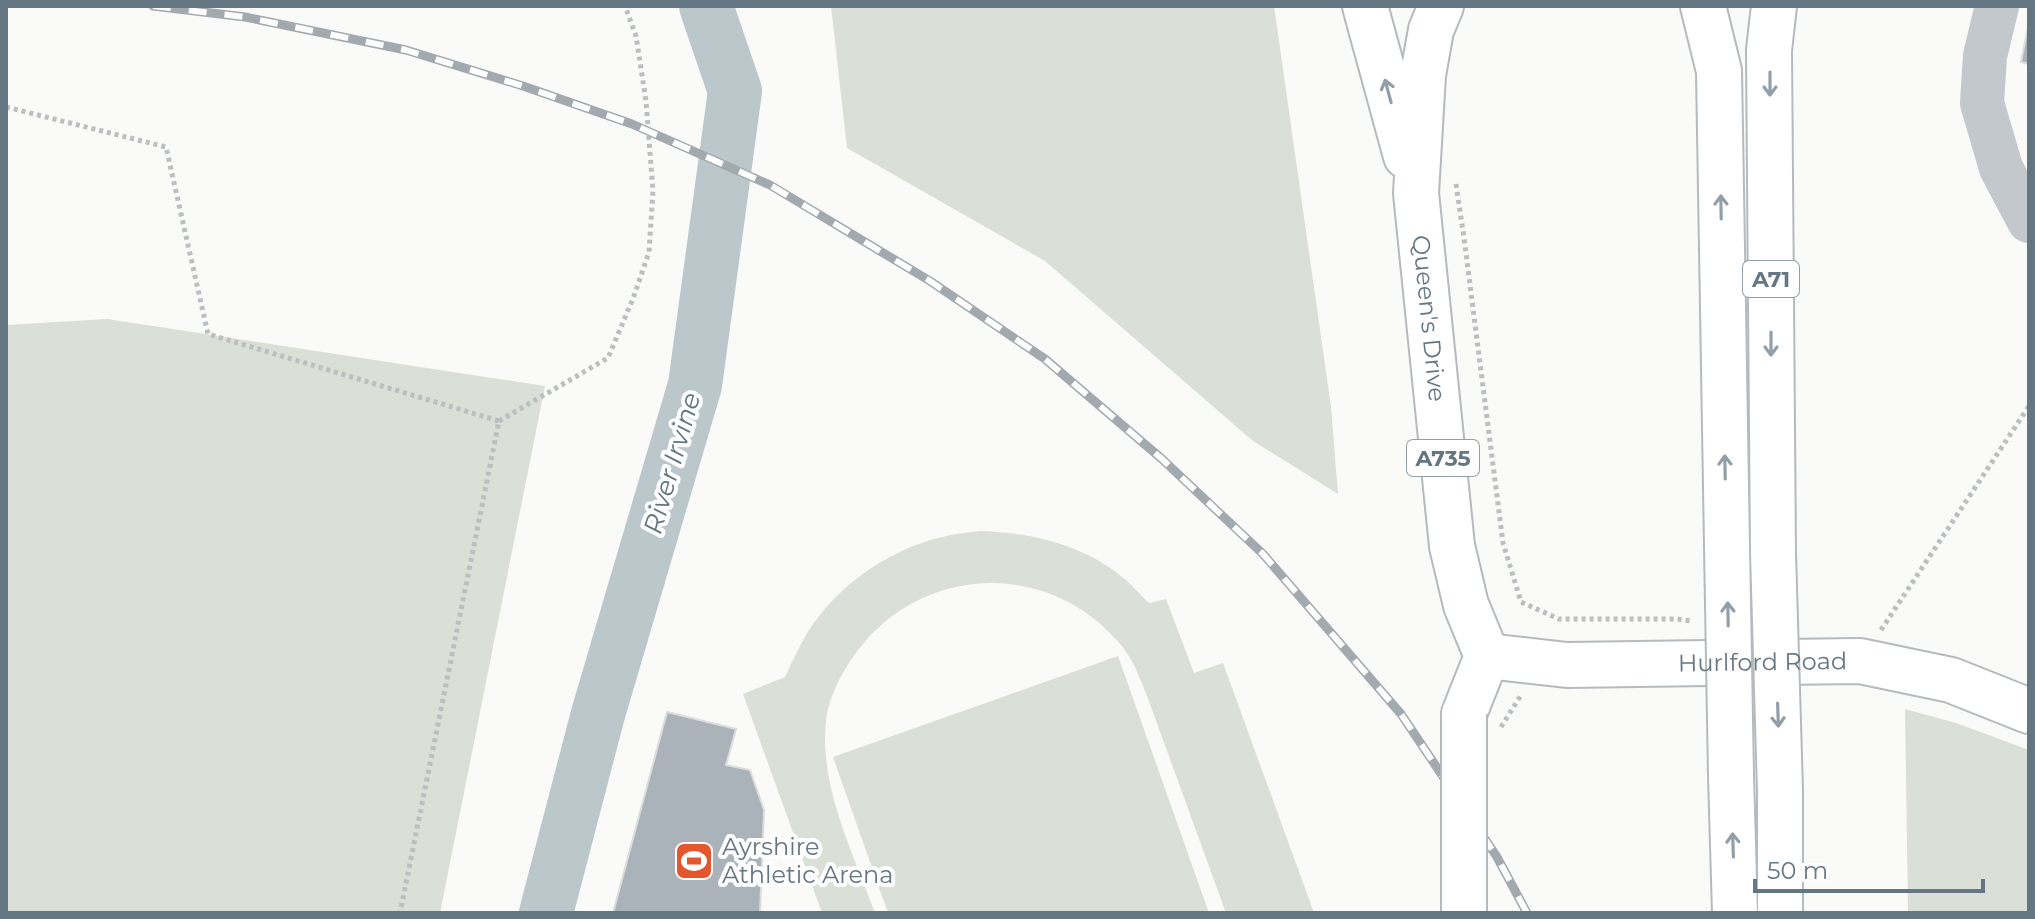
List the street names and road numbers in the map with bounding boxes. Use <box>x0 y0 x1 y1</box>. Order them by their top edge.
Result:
street label: Queen's Drive <box>1406 234 1452 403</box>
road number: A71 <box>1743 261 1799 297</box>
road number: A735 <box>1407 440 1479 476</box>
street label: Hurlford Road <box>1678 646 1847 677</box>

